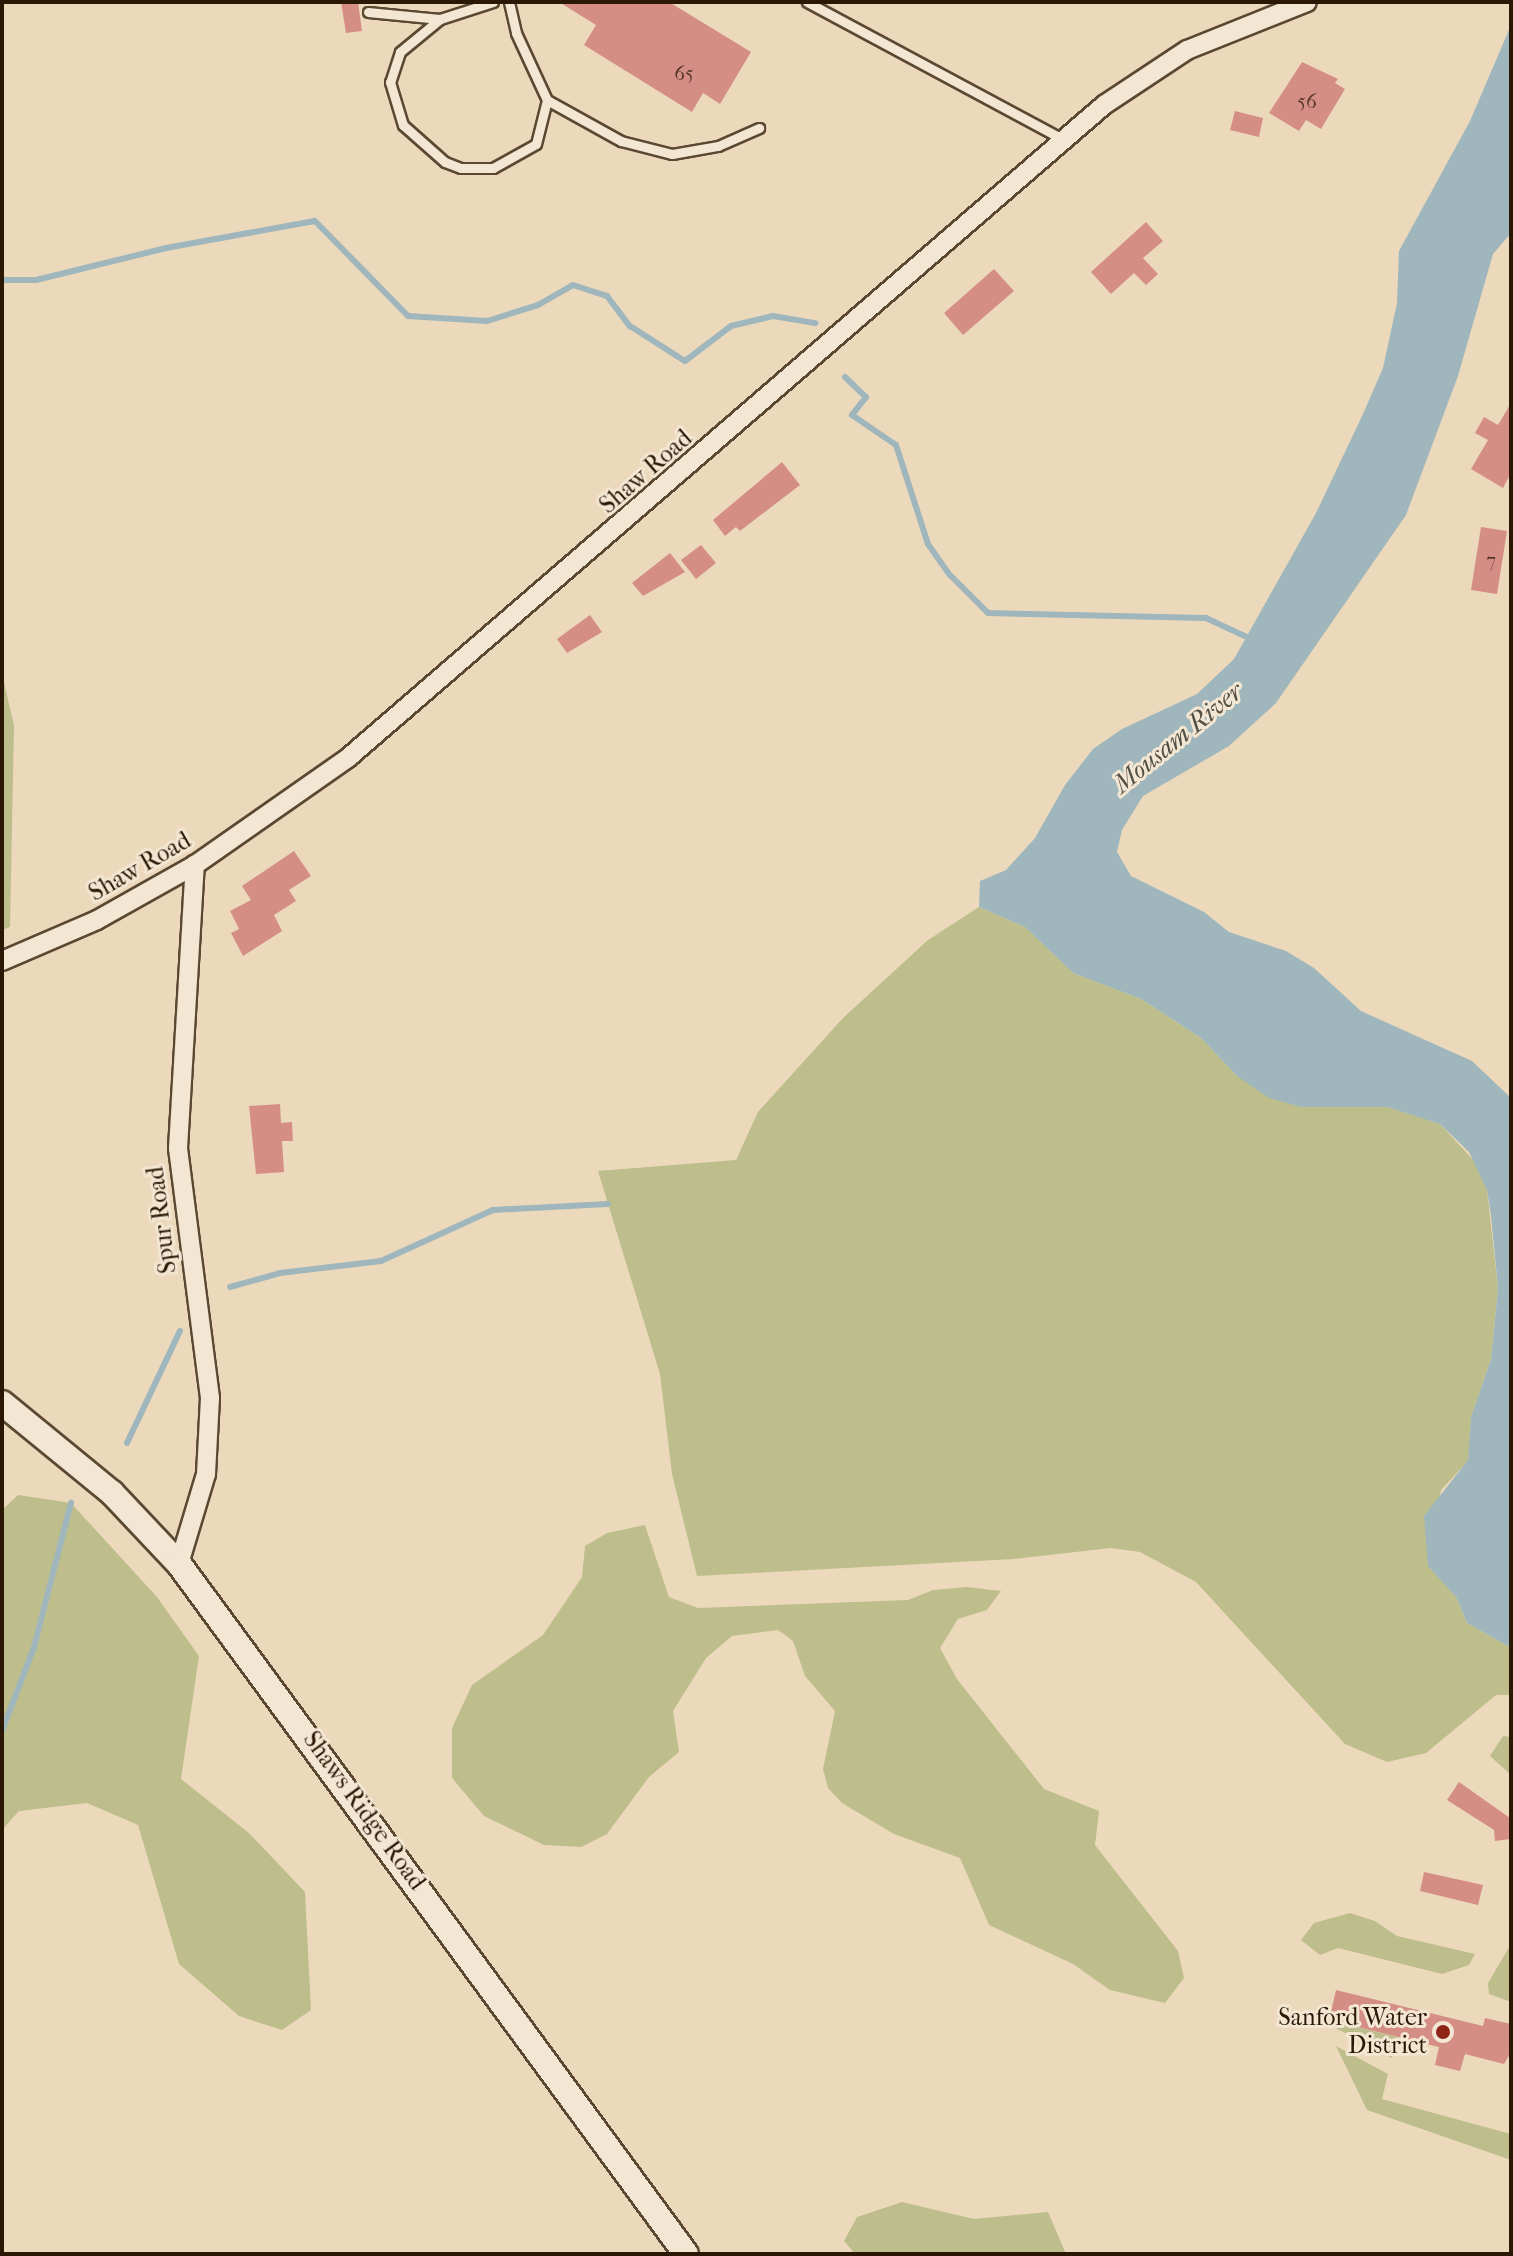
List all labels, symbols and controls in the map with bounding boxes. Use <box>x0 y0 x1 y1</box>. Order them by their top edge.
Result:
house number: 65 <box>674 61 694 85</box>
house number: 56 <box>1297 89 1317 113</box>
street label: Shaw Road <box>594 424 698 520</box>
house number: 7 <box>1486 548 1496 572</box>
water label: Mousam River <box>1107 676 1249 800</box>
street label: Shaw Road <box>84 826 196 908</box>
street label: Spur Road <box>141 1165 183 1275</box>
street label: Shaws Ridge Road <box>297 1726 431 1896</box>
place label: Sanford Water District <box>1278 2004 1427 2060</box>
marker: Sanford Water District <box>1434 2023 1452 2041</box>

